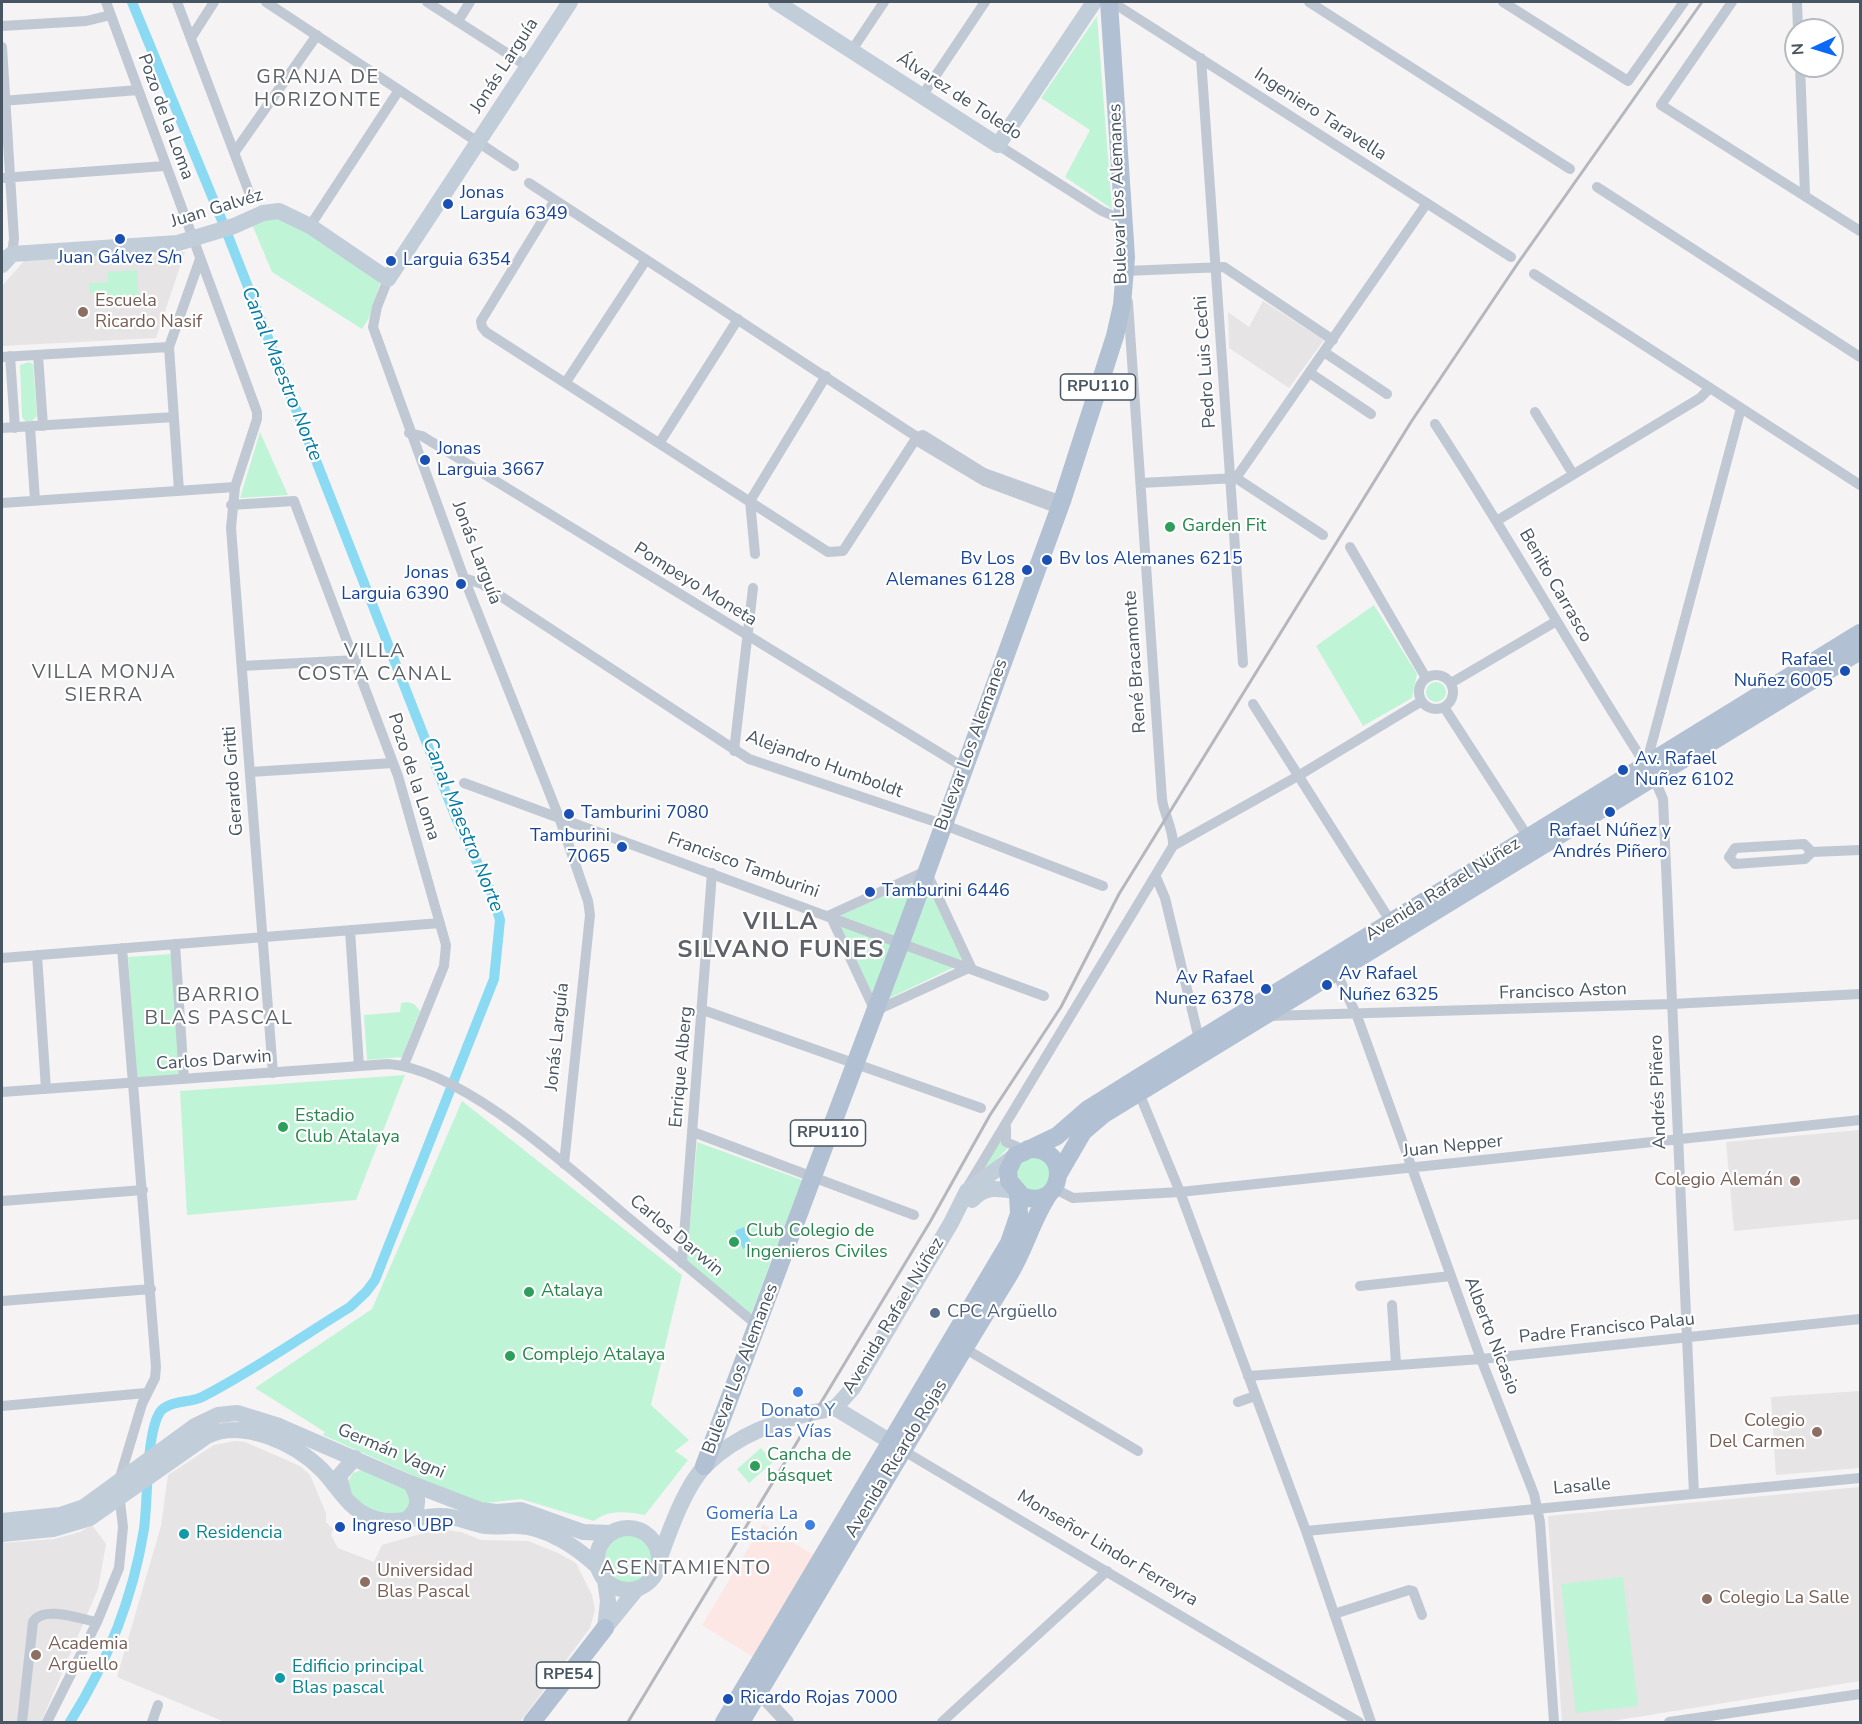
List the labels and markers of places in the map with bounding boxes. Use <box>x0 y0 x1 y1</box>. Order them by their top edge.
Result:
place label: Jonas Larguía 6349 <box>460 183 568 226</box>
marker: Jonas Larguía 6349 <box>441 197 455 211</box>
marker: Juan Gálvez S/n <box>113 232 127 246</box>
place label: Juan Gálvez S/n <box>57 248 183 270</box>
place label: Larguia 6354 <box>403 250 511 272</box>
marker: Larguia 6354 <box>384 254 398 268</box>
place label: Escuela Ricardo Nasif <box>95 291 202 334</box>
marker: Escuela Ricardo Nasif <box>76 305 90 319</box>
place label: Jonas Larguia 3667 <box>437 439 545 482</box>
marker: Jonas Larguia 3667 <box>418 453 432 467</box>
place label: Garden Fit <box>1182 516 1266 538</box>
marker: Garden Fit <box>1163 520 1177 534</box>
place label: Bv Los Alemanes 6128 <box>886 549 1015 592</box>
place label: Bv los Alemanes 6215 <box>1059 549 1243 571</box>
marker: Bv los Alemanes 6215 <box>1040 553 1054 567</box>
place label: Jonas Larguia 6390 <box>341 563 449 606</box>
marker: Bv Los Alemanes 6128 <box>1020 563 1034 577</box>
marker: Jonas Larguia 6390 <box>454 577 468 591</box>
place label: Rafael Nuñez 6005 <box>1734 650 1833 692</box>
marker: Rafael Nuñez 6005 <box>1838 664 1852 678</box>
place label: Av. Rafael Nuñez 6102 <box>1635 749 1734 792</box>
marker: Av. Rafael Nuñez 6102 <box>1616 763 1630 777</box>
place label: Tamburini 7080 <box>581 803 709 825</box>
marker: Rafael Núñez y Andrés Piñero <box>1603 805 1617 819</box>
marker: Tamburini 7080 <box>562 807 576 821</box>
place label: Rafael Núñez y Andrés Piñero <box>1549 821 1671 864</box>
place label: Tamburini 7065 <box>530 826 610 868</box>
marker: Tamburini 7065 <box>615 840 629 854</box>
place label: Tamburini 6446 <box>882 881 1010 903</box>
marker: Tamburini 6446 <box>863 885 877 899</box>
place label: Av Rafael Nuñez 6325 <box>1339 964 1438 1006</box>
place label: Av Rafael Nunez 6378 <box>1155 968 1254 1010</box>
marker: Av Rafael Nuñez 6325 <box>1320 978 1334 992</box>
marker: Av Rafael Nunez 6378 <box>1259 982 1273 996</box>
place label: Estadio Club Atalaya <box>295 1106 400 1148</box>
marker: Estadio Club Atalaya <box>276 1120 290 1134</box>
place label: Colegio Alemán <box>1654 1170 1783 1192</box>
marker: Colegio Alemán <box>1788 1174 1802 1188</box>
place label: Club Colegio de Ingenieros Civiles <box>746 1221 888 1264</box>
marker: Club Colegio de Ingenieros Civiles <box>727 1235 741 1249</box>
place label: Atalaya <box>541 1281 603 1303</box>
marker: Atalaya <box>522 1285 536 1299</box>
place label: CPC Argüello <box>947 1302 1057 1324</box>
marker: CPC Argüello <box>928 1306 942 1320</box>
place label: Complejo Atalaya <box>522 1345 665 1367</box>
marker: Complejo Atalaya <box>503 1349 517 1363</box>
marker: Donato Y Las Vías <box>791 1385 805 1399</box>
place label: Donato Y Las Vías <box>761 1401 835 1444</box>
place label: Colegio Del Carmen <box>1709 1411 1805 1454</box>
marker: Colegio Del Carmen <box>1810 1425 1824 1439</box>
place label: Cancha de básquet <box>767 1445 851 1488</box>
marker: Cancha de básquet <box>748 1459 762 1473</box>
place label: Gomería La Estación <box>706 1504 798 1546</box>
place label: Ingreso UBP <box>352 1516 453 1538</box>
marker: Gomería La Estación <box>803 1518 817 1532</box>
marker: Ingreso UBP <box>333 1520 347 1534</box>
place label: Residencia <box>196 1523 283 1545</box>
marker: Residencia <box>177 1527 191 1541</box>
place label: Universidad Blas Pascal <box>377 1561 473 1604</box>
marker: Universidad Blas Pascal <box>358 1575 372 1589</box>
place label: Colegio La Salle <box>1719 1588 1849 1610</box>
marker: Colegio La Salle <box>1700 1592 1714 1606</box>
place label: Academia Argüello <box>48 1634 128 1676</box>
marker: Academia Argüello <box>29 1648 43 1662</box>
place label: Edificio principal Blas pascal <box>292 1657 424 1700</box>
marker: Edificio principal Blas pascal <box>273 1671 287 1685</box>
place label: Ricardo Rojas 7000 <box>740 1688 898 1710</box>
marker: Ricardo Rojas 7000 <box>721 1692 735 1706</box>

